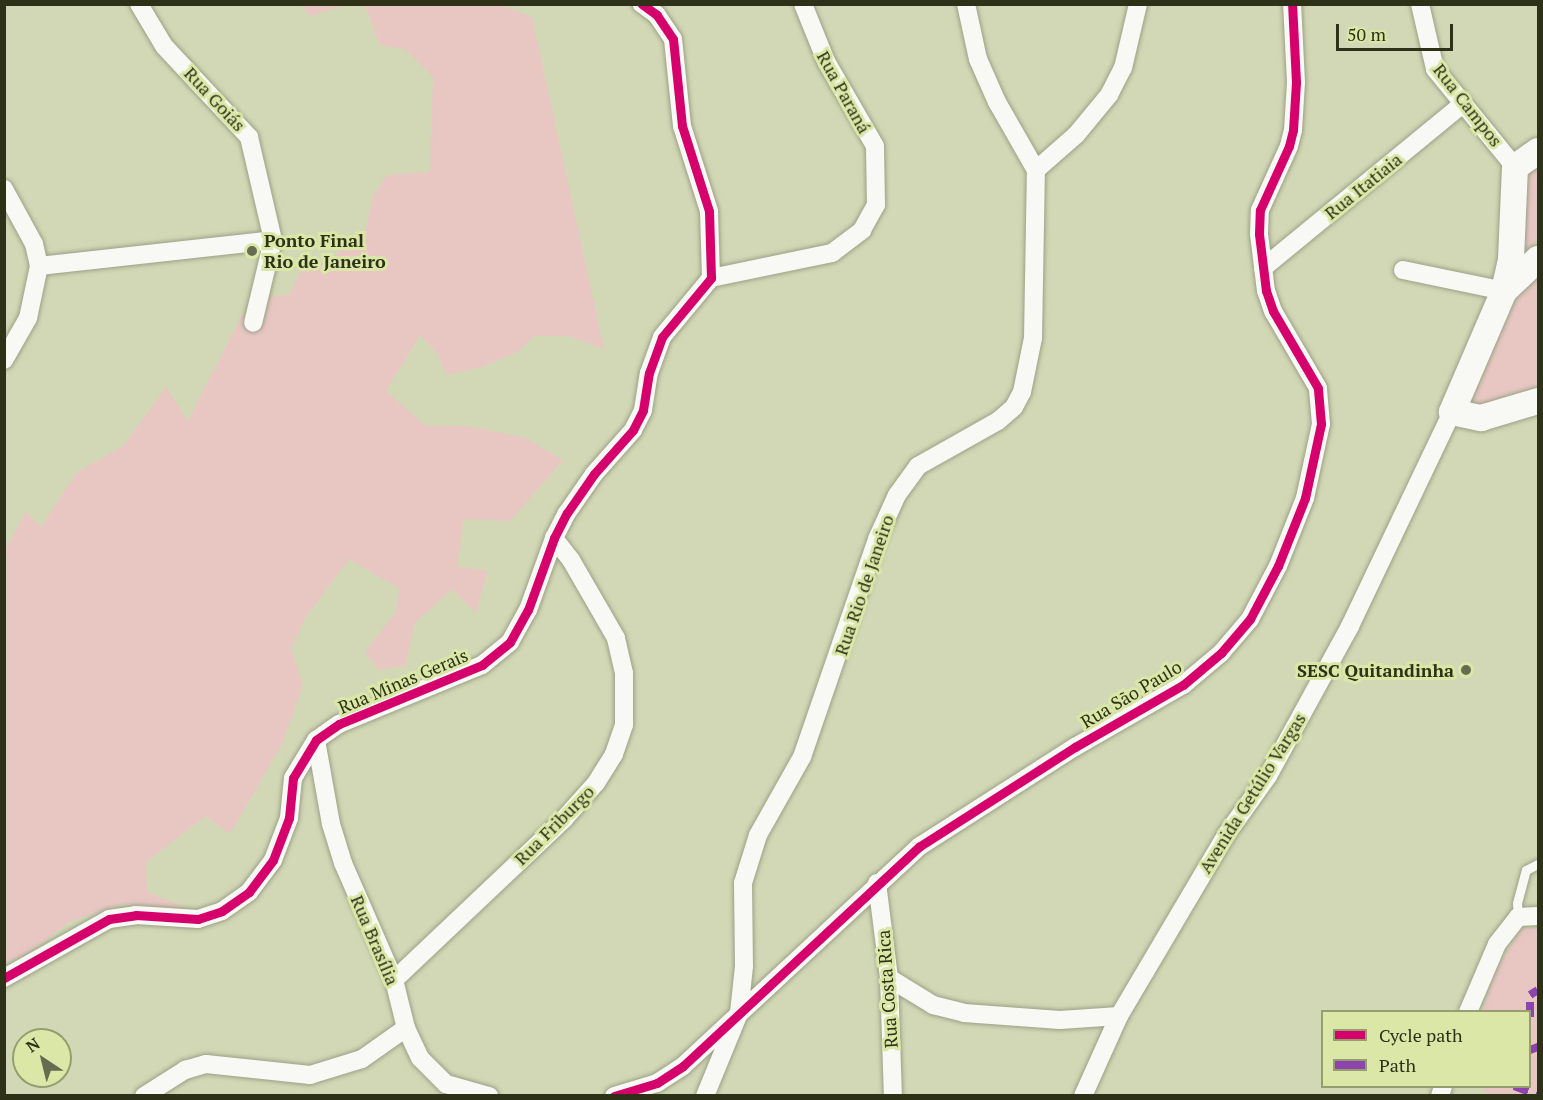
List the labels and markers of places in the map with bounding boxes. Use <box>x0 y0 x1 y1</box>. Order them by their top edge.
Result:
place label: Ponto Final Rio de Janeiro <box>264 230 386 272</box>
marker: Ponto Final Rio de Janeiro <box>245 244 259 258</box>
place label: SESC Quitandinha <box>1297 659 1454 681</box>
marker: SESC Quitandinha <box>1459 663 1473 677</box>

